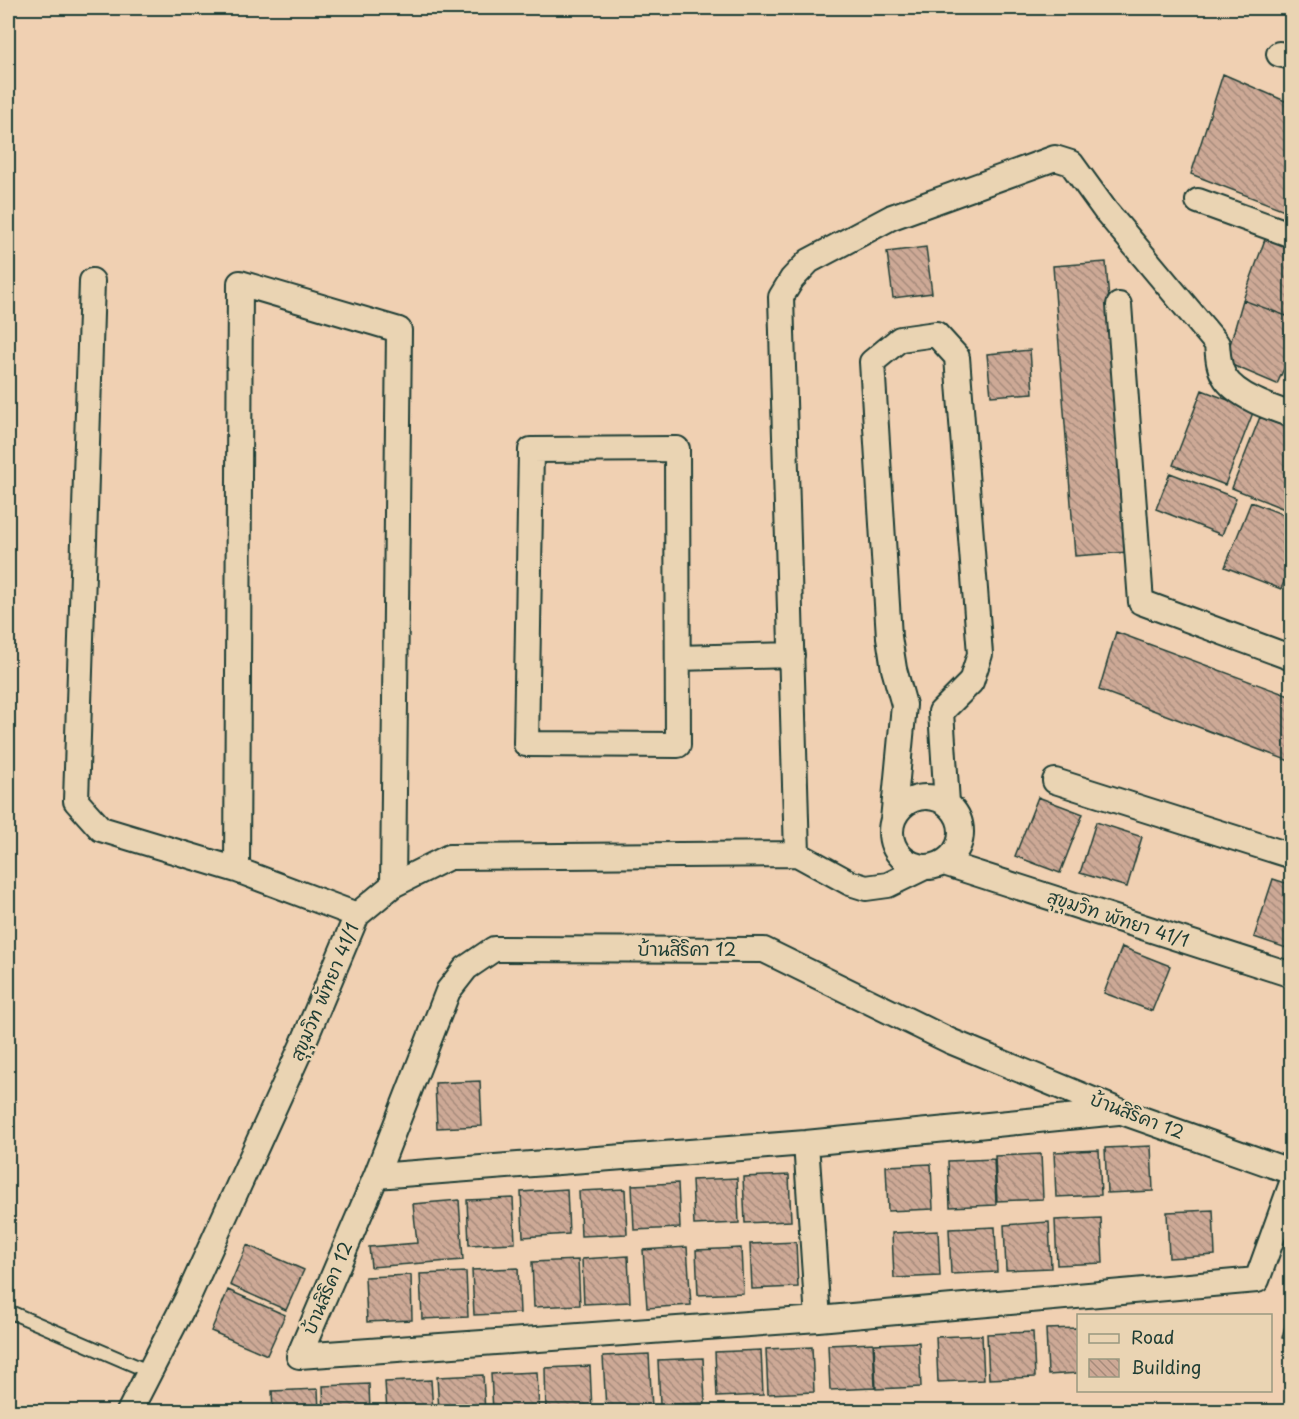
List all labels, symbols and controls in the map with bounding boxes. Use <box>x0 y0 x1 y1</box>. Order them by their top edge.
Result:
street label: สุขุมวิท พัทยา 41/1 <box>1044 882 1193 955</box>
street label: สุขุมวิท พัทยา 41/1 <box>282 918 367 1065</box>
street label: บ้านสิริคา 12 <box>638 935 736 962</box>
street label: บ้านสิริคา 12 <box>1087 1084 1188 1145</box>
street label: บ้านสิริคา 12 <box>295 1237 358 1338</box>
legend <box>1077 1314 1272 1392</box>
text: Road <box>1131 1323 1175 1350</box>
text: Building <box>1131 1353 1201 1380</box>

